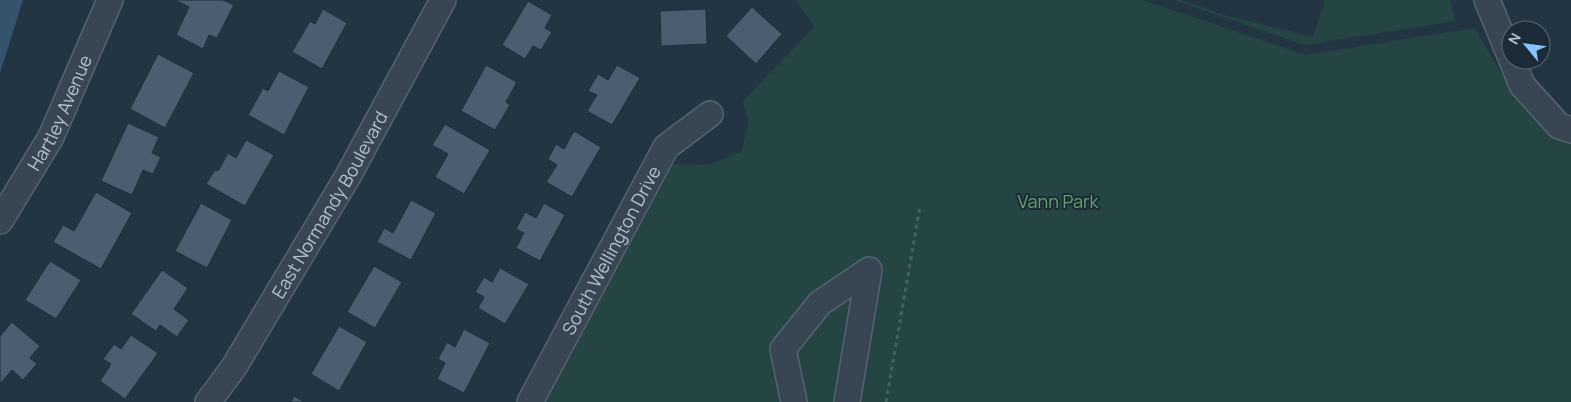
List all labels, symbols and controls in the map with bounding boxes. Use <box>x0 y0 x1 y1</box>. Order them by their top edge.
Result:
north arrow <box>1501 20 1551 70</box>
text: N <box>1503 29 1525 47</box>
street label: Hartley Avenue <box>22 51 97 175</box>
street label: East Normandy Boulevard <box>266 107 393 302</box>
street label: South Wellington Drive <box>556 162 666 339</box>
park label: Vann Park <box>1018 189 1100 213</box>

